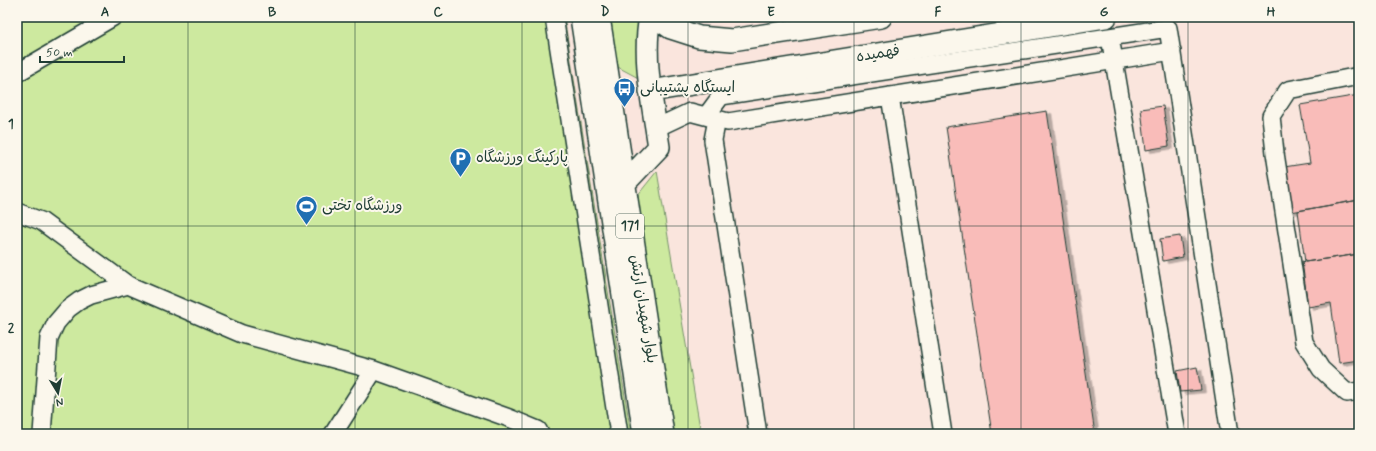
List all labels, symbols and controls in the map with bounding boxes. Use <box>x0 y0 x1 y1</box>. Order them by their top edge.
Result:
text: A <box>101 4 109 21</box>
text: B <box>268 4 277 21</box>
text: C <box>433 4 443 21</box>
text: D <box>601 4 610 21</box>
text: E <box>767 4 775 21</box>
text: F <box>935 4 942 21</box>
text: G <box>1100 4 1109 21</box>
text: H <box>1267 4 1276 21</box>
scale bar <box>40 38 124 64</box>
street label: فهمیده <box>855 41 901 67</box>
text: 50 m <box>46 45 73 61</box>
bus stop icon: ایستگاه پشتیبانی <box>611 75 637 108</box>
place label: ایستگاه پشتیبانی <box>640 78 735 98</box>
text: 1 <box>8 116 14 133</box>
parking icon: پارکینگ ورزشگاه <box>448 145 474 178</box>
place label: پارکینگ ورزشگاه <box>476 148 568 168</box>
sports icon: ورزشگاه تختی <box>294 193 320 226</box>
place label: ورزشگاه تختی <box>322 196 402 216</box>
road number: 171 <box>616 214 644 238</box>
street label: بلوار شهیدان ارتش <box>625 253 661 365</box>
text: 2 <box>8 320 15 337</box>
north arrow <box>38 373 78 413</box>
text: N <box>55 394 64 409</box>

